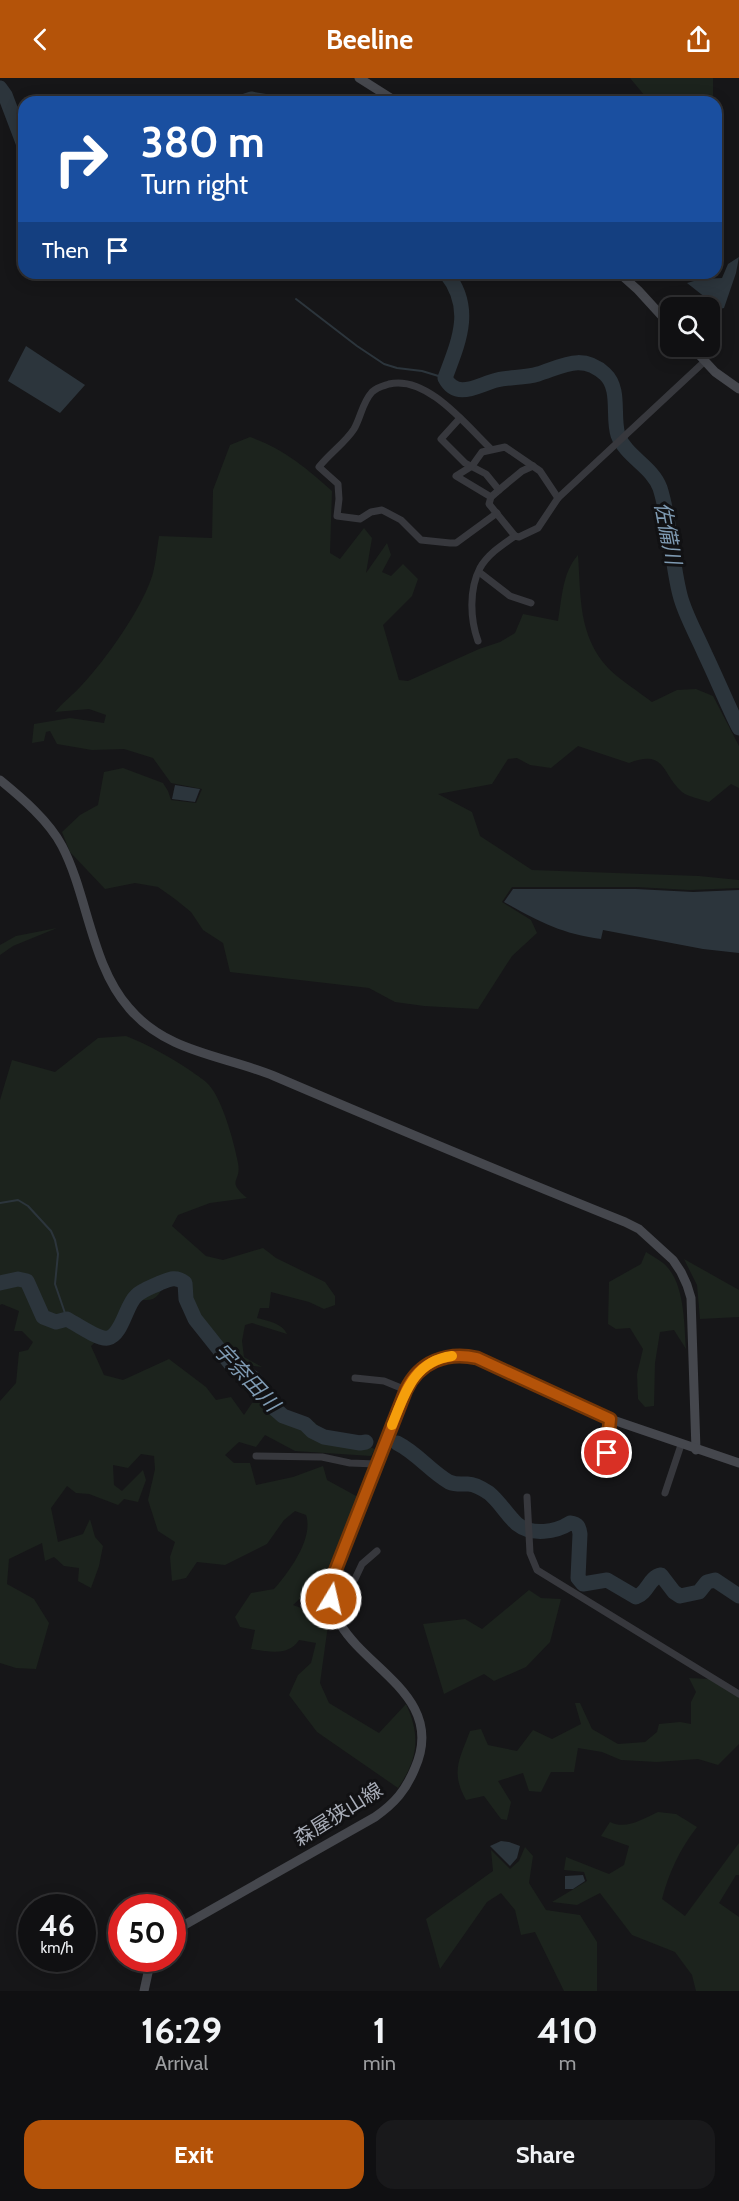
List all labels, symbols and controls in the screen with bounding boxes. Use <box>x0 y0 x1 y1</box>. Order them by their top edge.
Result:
icon: back <box>24 23 57 56</box>
text: Beeline <box>326 23 413 56</box>
icon: share <box>682 23 715 56</box>
text: 380 m <box>141 116 265 168</box>
icon: right <box>42 120 120 198</box>
text: Turn right <box>141 168 248 201</box>
icon: arrive <box>101 234 134 267</box>
text: Then <box>42 237 89 264</box>
map controls <box>660 297 720 357</box>
button: search <box>660 297 720 357</box>
water label: 佐備川 <box>650 500 687 568</box>
water label: 宇奈田川 <box>209 1338 286 1418</box>
pin <box>581 1427 632 1478</box>
icon: arrive <box>590 1436 623 1469</box>
position arrow <box>299 1567 363 1631</box>
street label: 森屋狭山線 <box>289 1777 387 1851</box>
speed limit sign: 50 <box>108 1894 186 1972</box>
text: 46 <box>39 1907 75 1944</box>
text: km/h <box>41 1939 73 1957</box>
text: 16:29 <box>141 2008 222 2052</box>
text: 1 <box>373 2008 386 2052</box>
text: 410 <box>537 2008 598 2052</box>
text: Arrival <box>155 2051 208 2075</box>
text: min <box>363 2051 396 2075</box>
text: m <box>559 2051 576 2075</box>
button: Exit <box>24 2120 364 2189</box>
button: Share <box>376 2120 715 2189</box>

